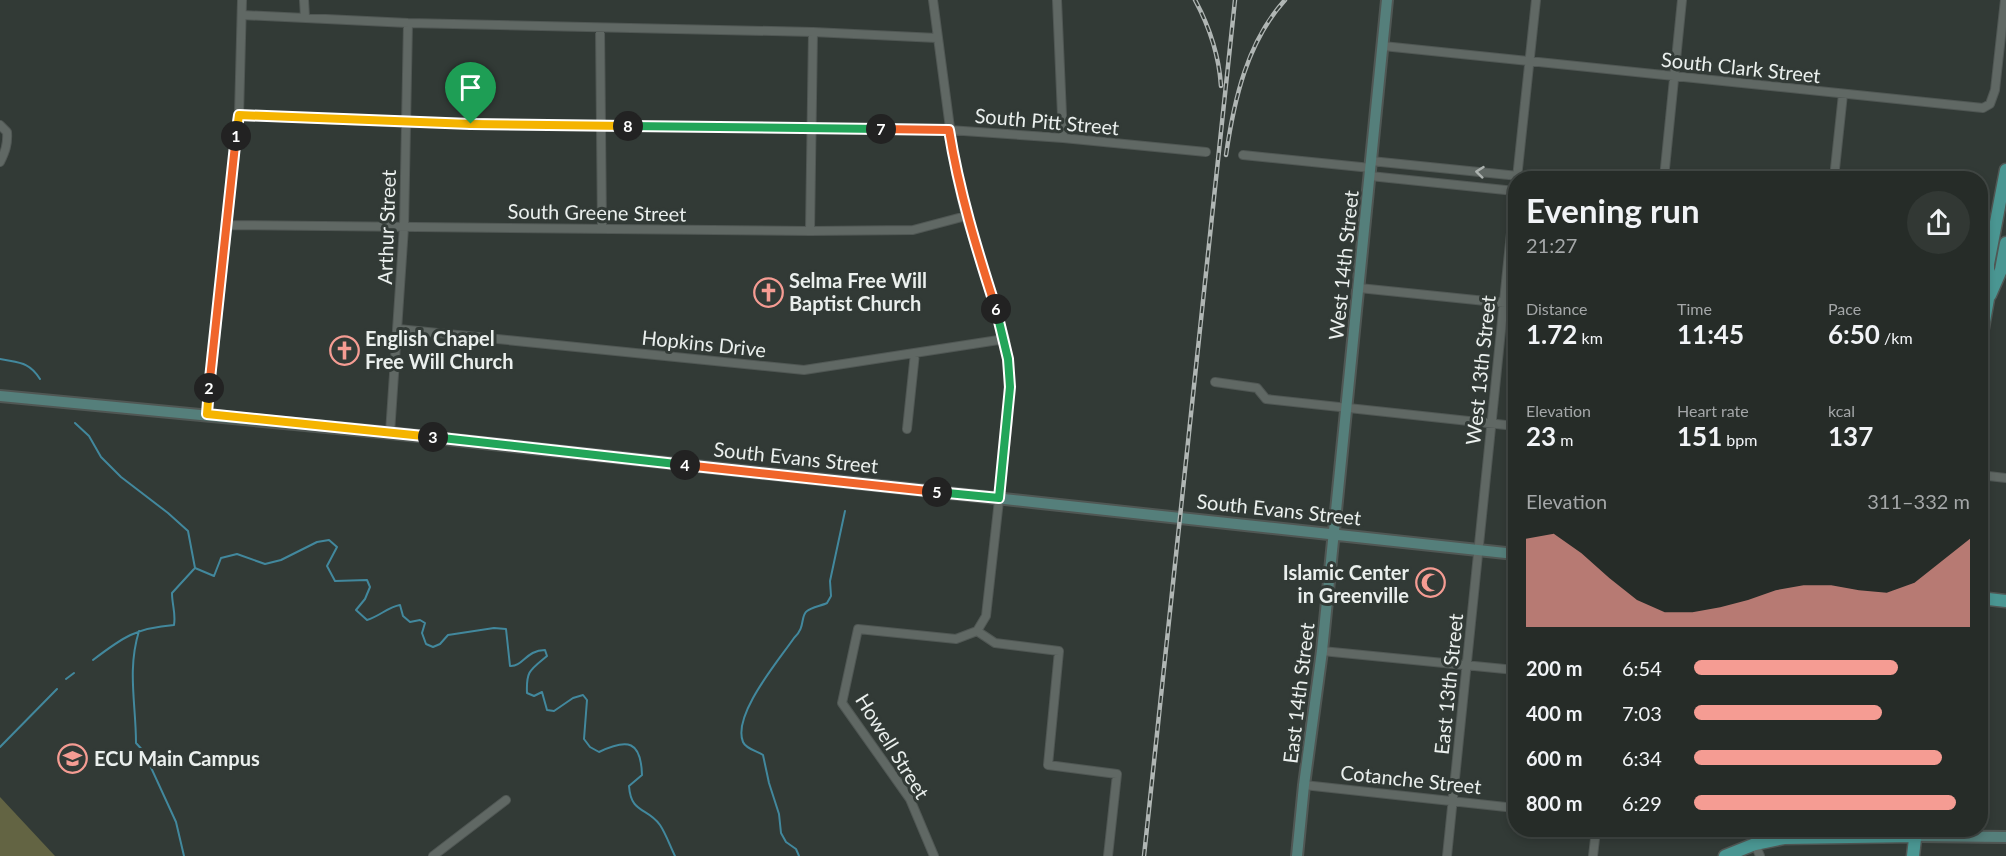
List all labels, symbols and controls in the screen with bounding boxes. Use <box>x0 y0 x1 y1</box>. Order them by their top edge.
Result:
street label: South Clark Street <box>1660 47 1822 87</box>
pin <box>445 62 496 124</box>
icon: arrive <box>454 71 487 104</box>
street label: South Pitt Street <box>974 103 1120 139</box>
pin: 8 <box>613 111 643 141</box>
pin: 7 <box>866 114 896 144</box>
text: 8 <box>623 116 633 135</box>
text: 7 <box>876 119 886 138</box>
pin: 1 <box>221 121 251 151</box>
text: 1 <box>231 126 241 145</box>
one-way arrow <box>1476 166 1485 179</box>
street label: Arthur Street <box>372 169 400 285</box>
street label: West 14th Street <box>1323 189 1363 341</box>
text: Evening run <box>1526 190 1700 230</box>
button: share <box>1907 191 1970 254</box>
street label: South Greene Street <box>507 198 687 226</box>
text: 21:27 <box>1526 233 1577 257</box>
place label: Selma Free Will Baptist Church <box>789 268 927 315</box>
church icon: Selma Free Will Baptist Church <box>752 276 784 308</box>
pin: 6 <box>981 294 1011 324</box>
street label: West 13th Street <box>1460 294 1500 446</box>
text: 6 <box>991 299 1001 318</box>
text: Distance <box>1526 299 1587 318</box>
text: Time <box>1677 299 1712 318</box>
text: Pace <box>1828 299 1861 318</box>
text: 1.72 <box>1526 318 1577 350</box>
text: 11:45 <box>1677 318 1744 350</box>
text: 6:50 <box>1828 318 1880 350</box>
street label: Hopkins Drive <box>641 325 767 361</box>
place label: English Chapel Free Will Church <box>365 326 513 373</box>
text: km <box>1577 328 1603 347</box>
text: /km <box>1880 328 1913 347</box>
church icon: English Chapel Free Will Church <box>328 334 360 366</box>
pin: 2 <box>194 373 224 403</box>
text: 2 <box>204 378 214 397</box>
text: Elevation <box>1526 401 1591 420</box>
text: Heart rate <box>1677 401 1749 420</box>
text: kcal <box>1828 401 1855 420</box>
text: 23 <box>1526 420 1556 452</box>
text: 151 <box>1677 420 1722 452</box>
text: 137 <box>1828 420 1873 452</box>
pin: 3 <box>418 422 448 452</box>
text: 3 <box>428 427 438 446</box>
text: m <box>1556 430 1573 449</box>
text: bpm <box>1722 430 1757 449</box>
street label: South Evans Street <box>712 436 880 478</box>
pin: 4 <box>670 450 700 480</box>
text: 4 <box>680 455 690 474</box>
pin: 5 <box>922 477 952 507</box>
text: 5 <box>932 482 942 501</box>
street label: South Evans Street <box>1195 488 1363 530</box>
text: Elevation <box>1526 489 1607 513</box>
text: 311–332 m <box>1867 489 1970 513</box>
place label: Islamic Center in Greenville <box>1283 560 1410 607</box>
mosque icon: Islamic Center in Greenville <box>1414 567 1446 599</box>
street label: East 13th Street <box>1429 612 1467 756</box>
street label: East 14th Street <box>1277 621 1319 765</box>
text: 200 m <box>1526 656 1582 680</box>
text: 6:54 <box>1622 656 1662 680</box>
street label: Howell Street <box>851 689 935 803</box>
text: 400 m <box>1526 701 1582 725</box>
text: 7:03 <box>1622 701 1662 725</box>
school or university icon: ECU Main Campus <box>57 742 89 774</box>
place label: ECU Main Campus <box>94 746 260 770</box>
text: 600 m <box>1526 746 1582 770</box>
text: 6:34 <box>1622 746 1662 770</box>
street label: Cotanche Street <box>1339 760 1483 798</box>
text: 800 m <box>1526 791 1582 815</box>
text: 6:29 <box>1622 791 1662 815</box>

